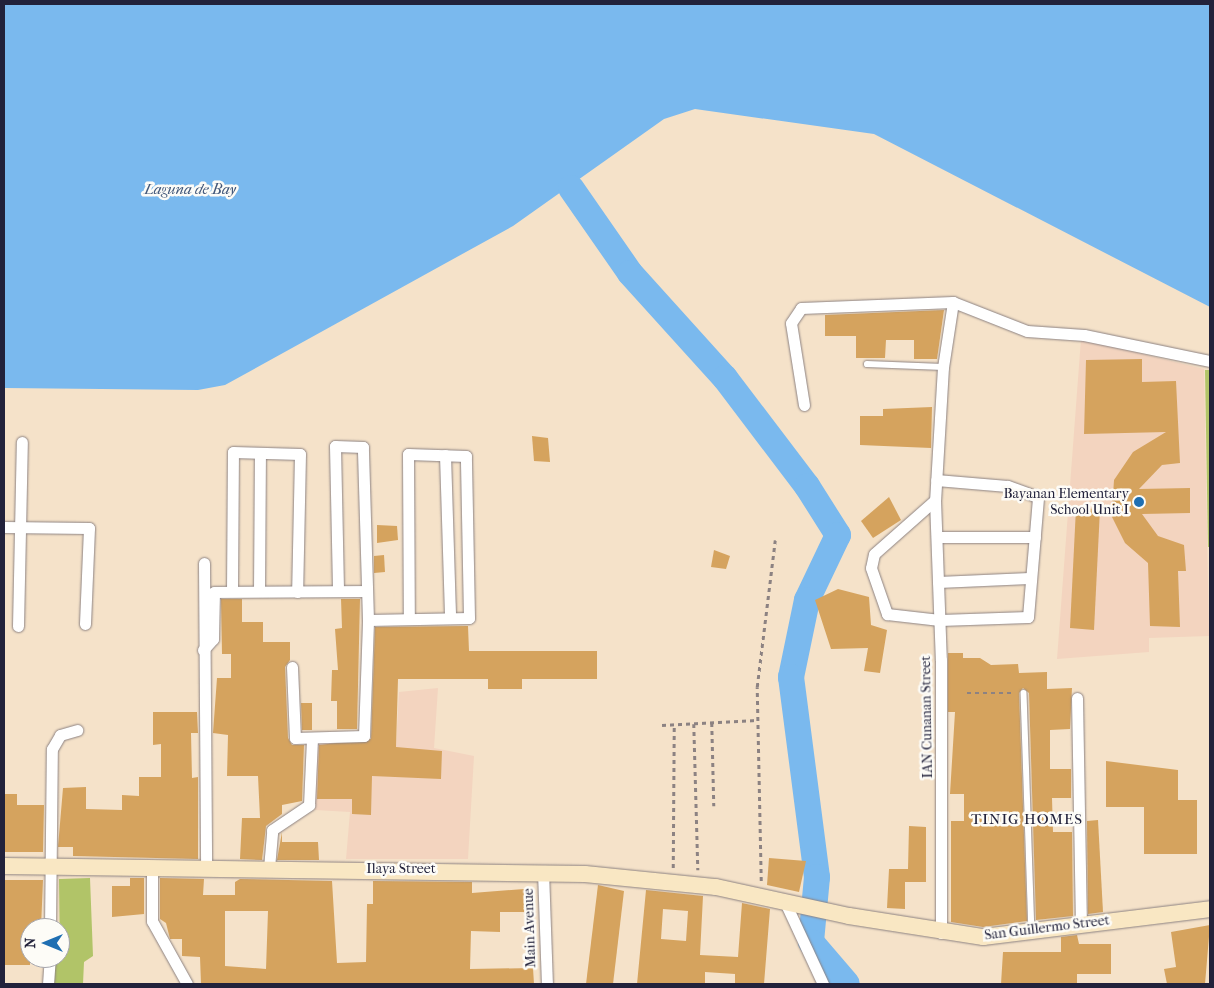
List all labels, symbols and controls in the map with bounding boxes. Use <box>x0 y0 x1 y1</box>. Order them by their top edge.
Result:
water label: Laguna de Bay <box>144 181 236 199</box>
place label: Bayanan Elementary School Unit I <box>1004 486 1129 518</box>
marker: Bayanan Elementary School Unit I <box>1133 496 1145 508</box>
street label: IAN Cunanan Street <box>918 655 936 779</box>
district label: TINIG HOMES <box>970 811 1084 829</box>
street label: Ilaya Street <box>366 861 436 877</box>
street label: Main Avenue <box>520 888 540 968</box>
street label: San Guillermo Street <box>983 912 1111 944</box>
north arrow <box>20 918 70 968</box>
text: N <box>22 938 39 948</box>

